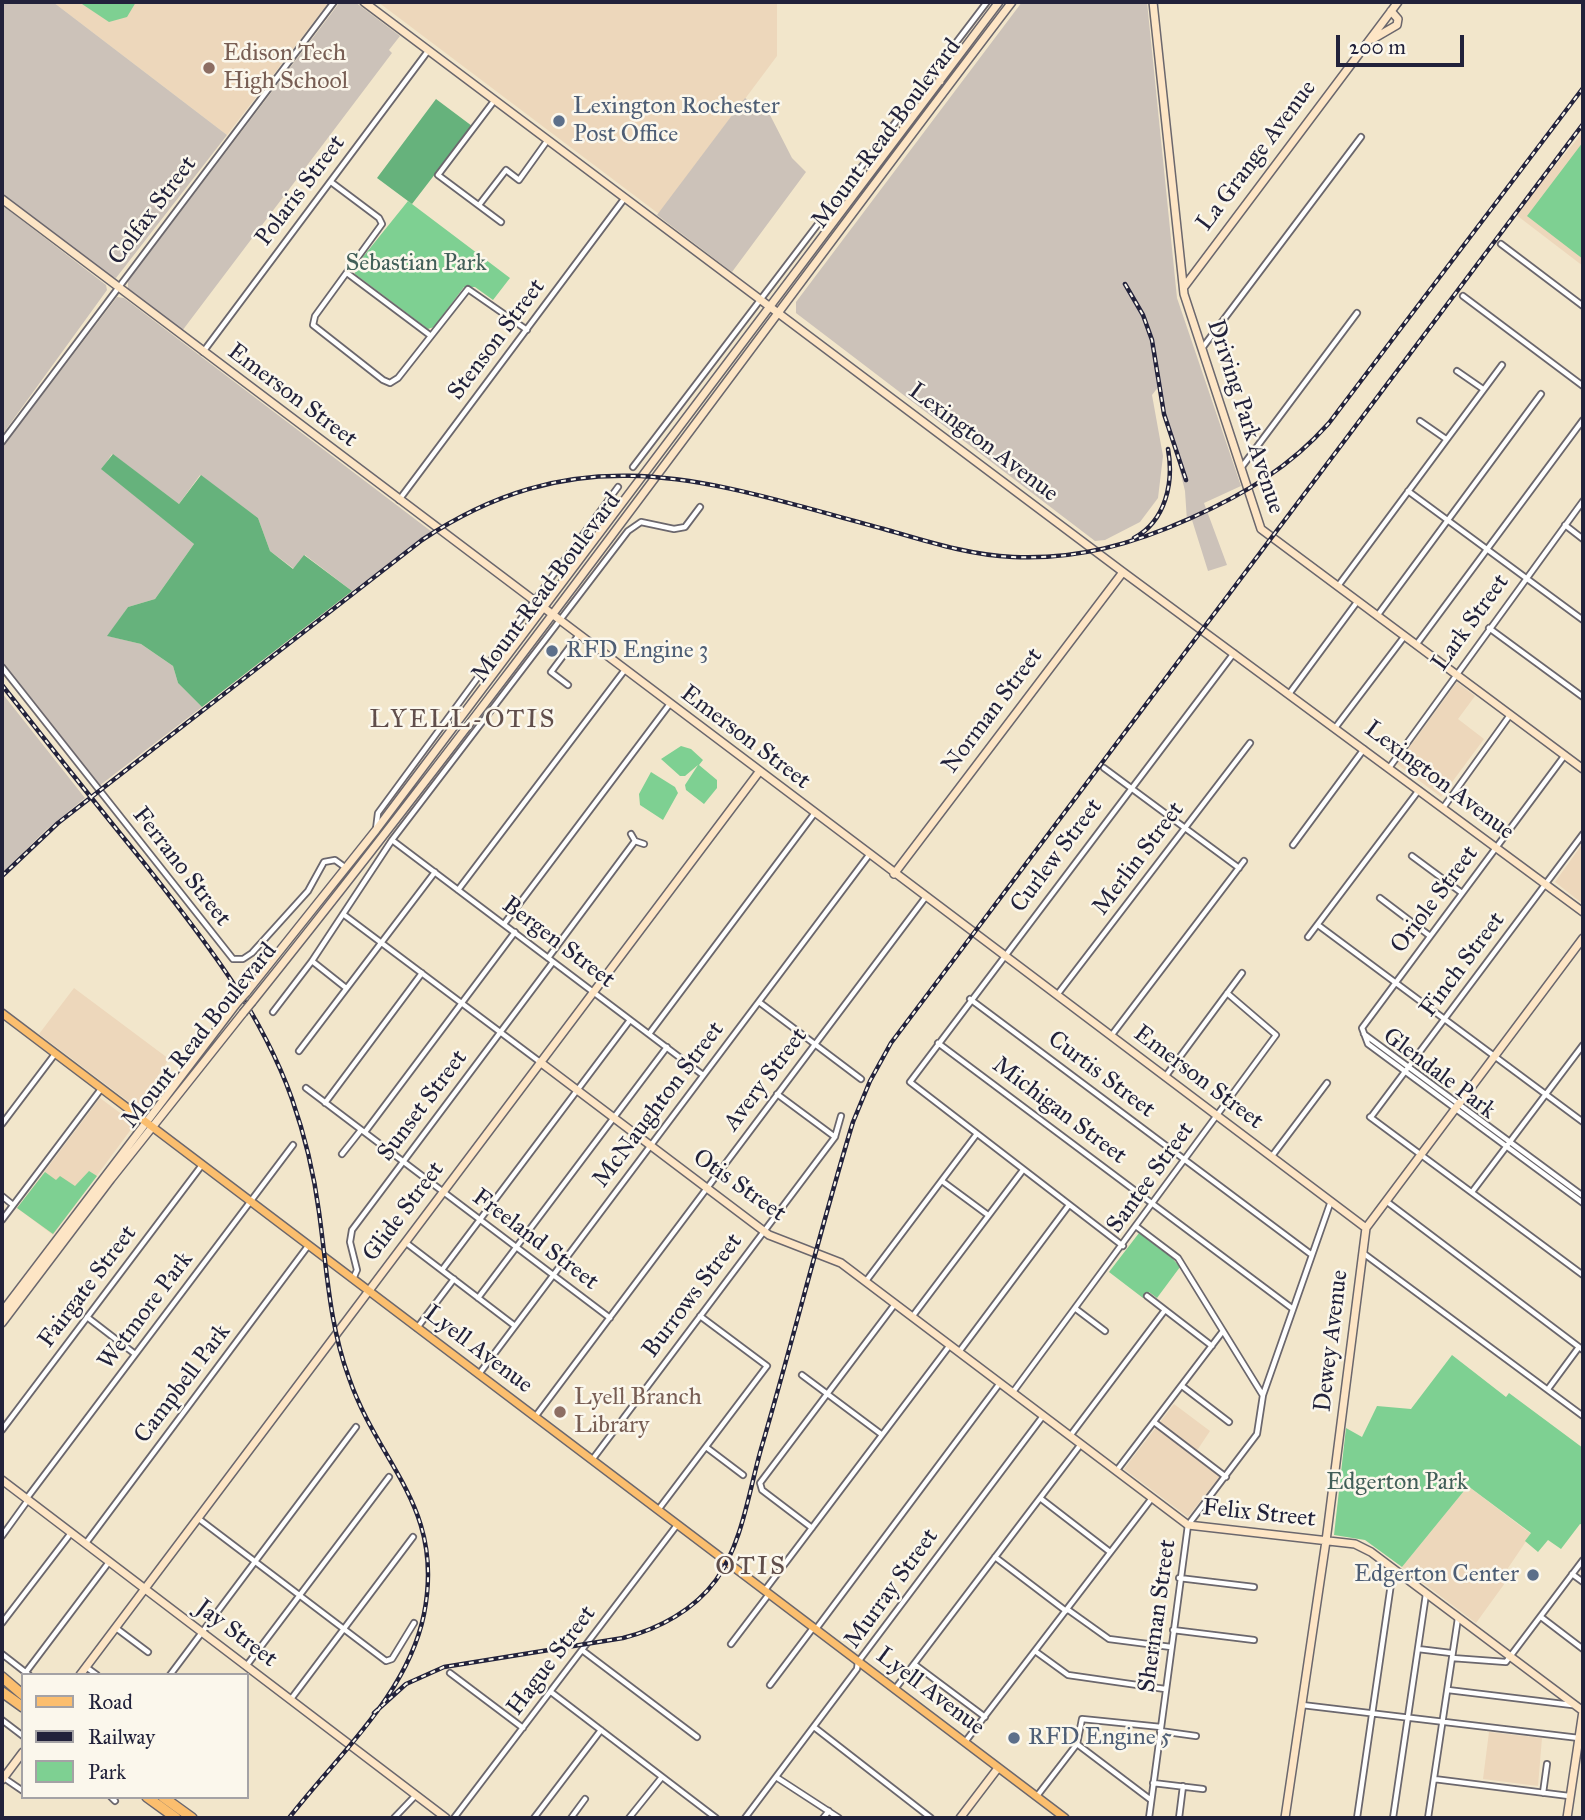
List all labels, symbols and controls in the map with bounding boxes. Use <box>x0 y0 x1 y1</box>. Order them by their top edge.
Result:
scale bar <box>1340 21 1468 65</box>
street label: Mount Read Boulevard <box>806 34 968 234</box>
text: 200 m <box>1349 34 1406 60</box>
place label: Edison Tech High School <box>223 40 348 96</box>
marker: Edison Tech High School <box>201 60 217 76</box>
street label: La Grange Avenue <box>1191 75 1323 237</box>
place label: Lexington Rochester Post Office <box>573 93 780 149</box>
marker: Lexington Rochester Post Office <box>551 113 567 129</box>
street label: Polaris Street <box>250 130 352 252</box>
street label: Colfax Street <box>103 151 203 271</box>
park label: Sebastian Park <box>345 250 487 278</box>
street label: Stenson Street <box>442 274 552 406</box>
street label: Driving Park Avenue <box>1200 316 1290 518</box>
street label: Emerson Street <box>221 338 363 454</box>
street label: Lexington Avenue <box>902 377 1064 509</box>
street label: Mount Read Boulevard <box>466 488 628 688</box>
street label: Lark Street <box>1426 569 1516 677</box>
place label: RFD Engine 3 <box>566 637 708 665</box>
marker: RFD Engine 3 <box>544 643 560 659</box>
street label: Norman Street <box>937 643 1049 779</box>
street label: Emerson Street <box>674 680 816 796</box>
district label: LYELL-OTIS <box>371 705 555 737</box>
street label: Lexington Avenue <box>1358 715 1520 847</box>
street label: Curlew Street <box>1005 793 1109 919</box>
street label: Merlin Street <box>1087 797 1191 921</box>
street label: Ferrano Street <box>126 802 236 932</box>
street label: Oriole Street <box>1385 841 1485 959</box>
street label: Bergen Street <box>496 891 620 995</box>
street label: Finch Street <box>1414 907 1512 1023</box>
street label: Mount Read Boulevard <box>116 938 284 1134</box>
street label: McNaughton Street <box>587 1016 731 1194</box>
street label: Emerson Street <box>1127 1020 1269 1136</box>
street label: Glendale Park <box>1377 1022 1501 1126</box>
street label: Avery Street <box>718 1023 814 1137</box>
street label: Curtis Street <box>1042 1025 1160 1125</box>
street label: Sunset Street <box>372 1045 474 1167</box>
street label: Michigan Street <box>986 1051 1132 1171</box>
street label: Santee Street <box>1101 1117 1201 1239</box>
street label: Otis Street <box>687 1144 791 1228</box>
street label: Glide Street <box>357 1156 451 1268</box>
street label: Freeland Street <box>466 1183 604 1297</box>
street label: Fairgate Street <box>33 1220 143 1354</box>
street label: Burrows Street <box>637 1228 749 1364</box>
street label: Wetmore Park <box>92 1246 200 1376</box>
street label: Dewey Avenue <box>1309 1268 1355 1414</box>
street label: Lyell Avenue <box>418 1300 538 1400</box>
street label: Campbell Park <box>129 1319 237 1449</box>
place label: Lyell Branch Library <box>574 1384 702 1440</box>
marker: Lyell Branch Library <box>552 1404 568 1420</box>
park label: Edgerton Park <box>1326 1469 1468 1497</box>
street label: Felix Street <box>1201 1494 1317 1534</box>
street label: Murray Street <box>839 1523 945 1655</box>
street label: Sherman Street <box>1133 1538 1183 1694</box>
district label: OTIS <box>716 1552 786 1584</box>
place label: Edgerton Center <box>1354 1561 1519 1589</box>
marker: Edgerton Center <box>1525 1567 1541 1583</box>
street label: Jay Street <box>189 1594 283 1674</box>
street label: Hague Street <box>501 1600 603 1722</box>
street label: Lyell Avenue <box>870 1642 990 1742</box>
legend <box>21 1673 248 1799</box>
text: Road <box>88 1689 133 1715</box>
text: Railway <box>88 1724 155 1750</box>
place label: RFD Engine 5 <box>1028 1724 1172 1752</box>
marker: RFD Engine 5 <box>1006 1730 1022 1746</box>
text: Park <box>88 1759 126 1785</box>

